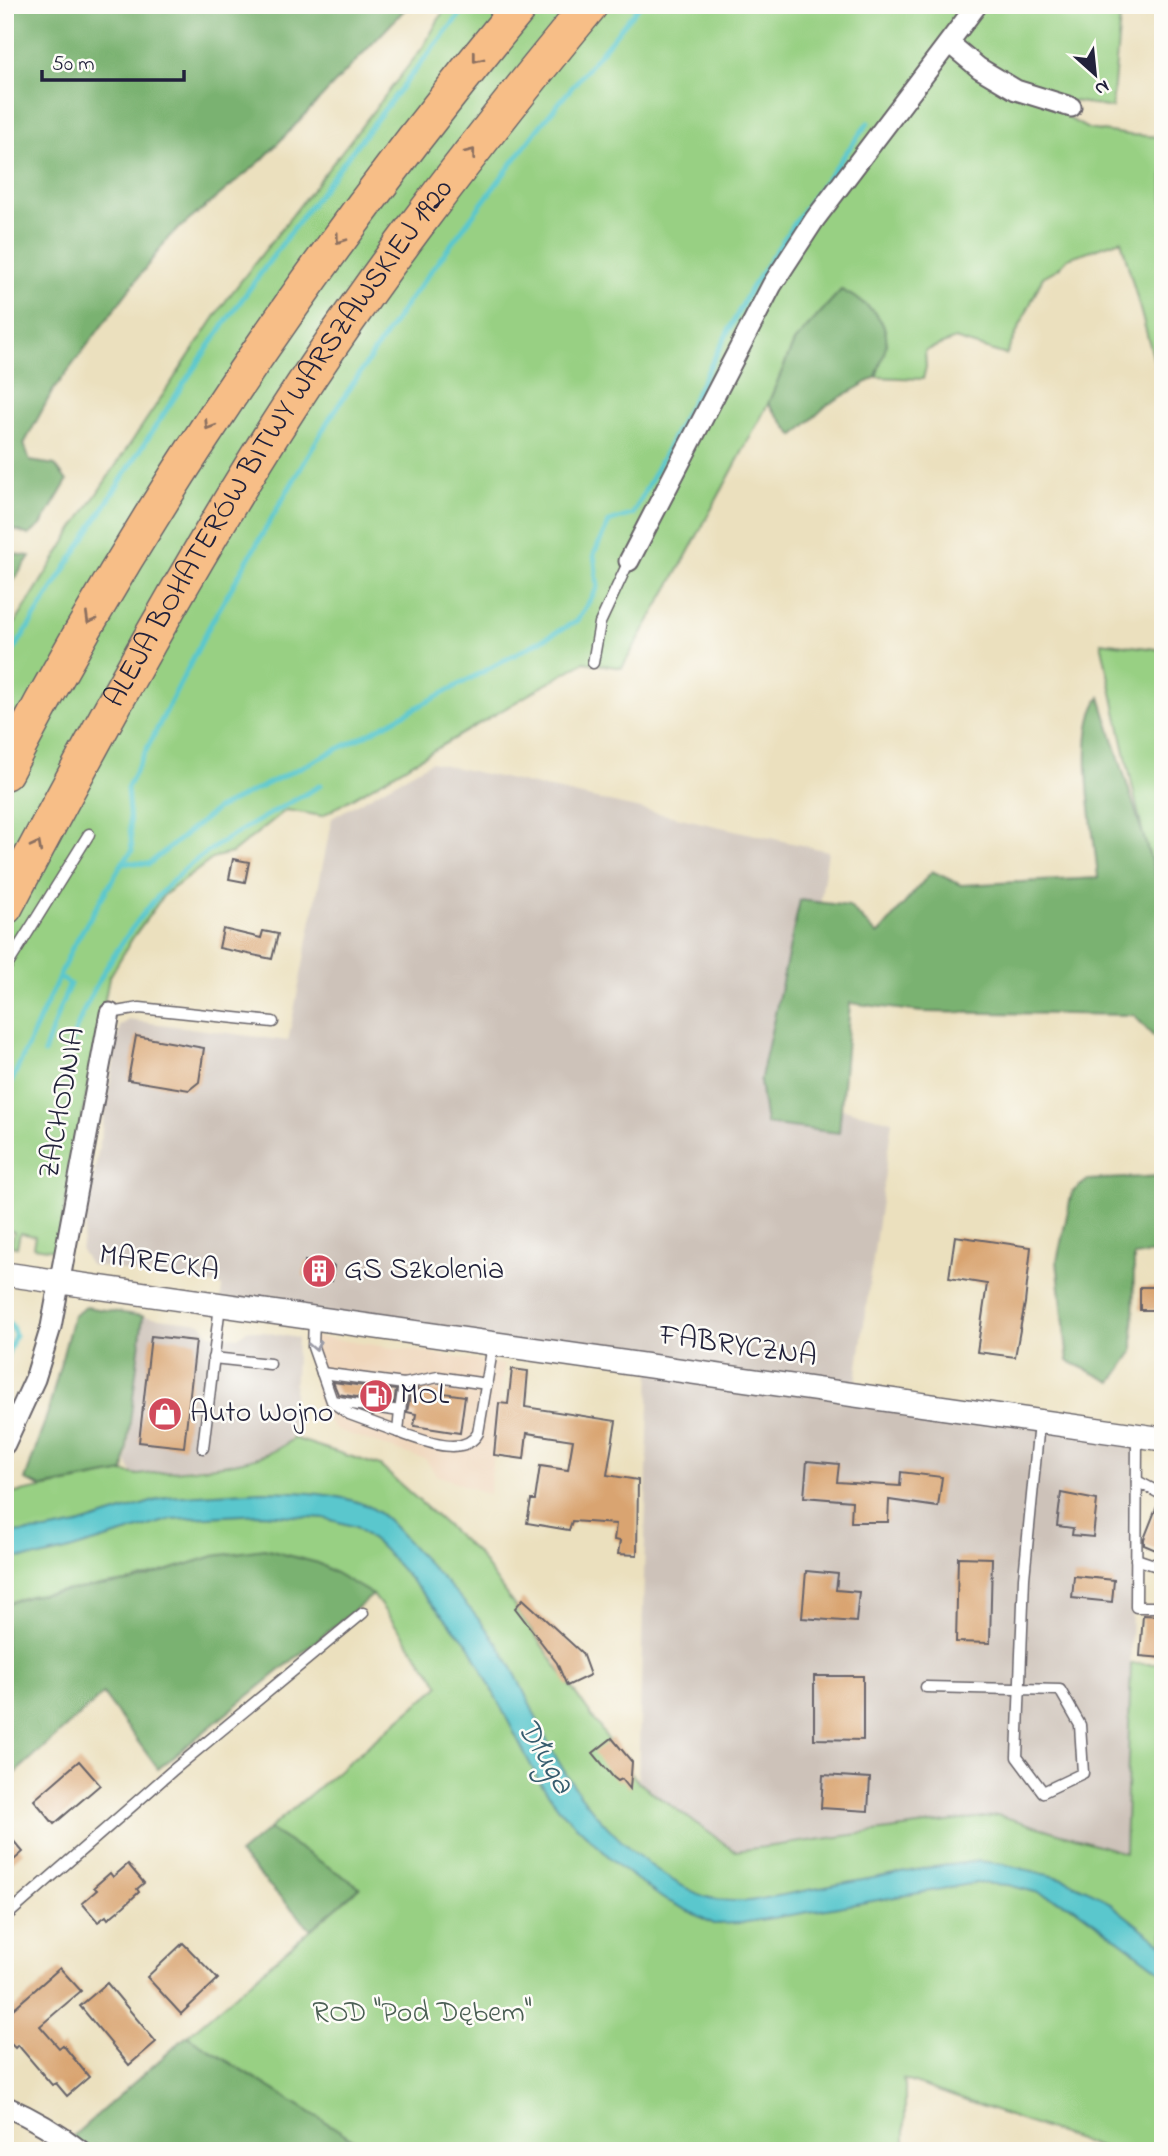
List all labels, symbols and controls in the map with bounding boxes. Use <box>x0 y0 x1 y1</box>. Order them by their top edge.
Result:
scale bar <box>42 38 184 82</box>
north arrow <box>1060 38 1130 108</box>
text: 50 m <box>52 50 95 80</box>
one-way arrow <box>473 50 486 63</box>
text: N <box>1090 72 1113 102</box>
one-way arrow <box>462 149 475 161</box>
street label: ALEJA BOHATERÓW BITWY WARSZAWSKIEJ 1920 <box>94 170 465 716</box>
one-way arrow <box>335 231 348 244</box>
one-way arrow <box>205 417 217 430</box>
one-way arrow <box>85 611 98 624</box>
one-way arrow <box>29 841 42 853</box>
street label: ZACHODNIA <box>28 1024 98 1182</box>
street label: MARECKA <box>96 1234 222 1294</box>
place label: GS Szkolenia <box>344 1249 504 1293</box>
building icon: GS Szkolenia <box>300 1252 338 1290</box>
street label: FABRYCZNA <box>655 1314 820 1380</box>
one-way arrow <box>306 1340 321 1352</box>
place label: MOL <box>400 1374 450 1418</box>
fuel station icon: MOL <box>357 1377 395 1415</box>
place label: Auto Wojno <box>190 1392 333 1436</box>
shop icon: Auto Wojno <box>146 1395 184 1433</box>
water label: Długa <box>503 1710 585 1804</box>
park label: ROD "Pod Dębem" <box>312 1992 532 2036</box>

